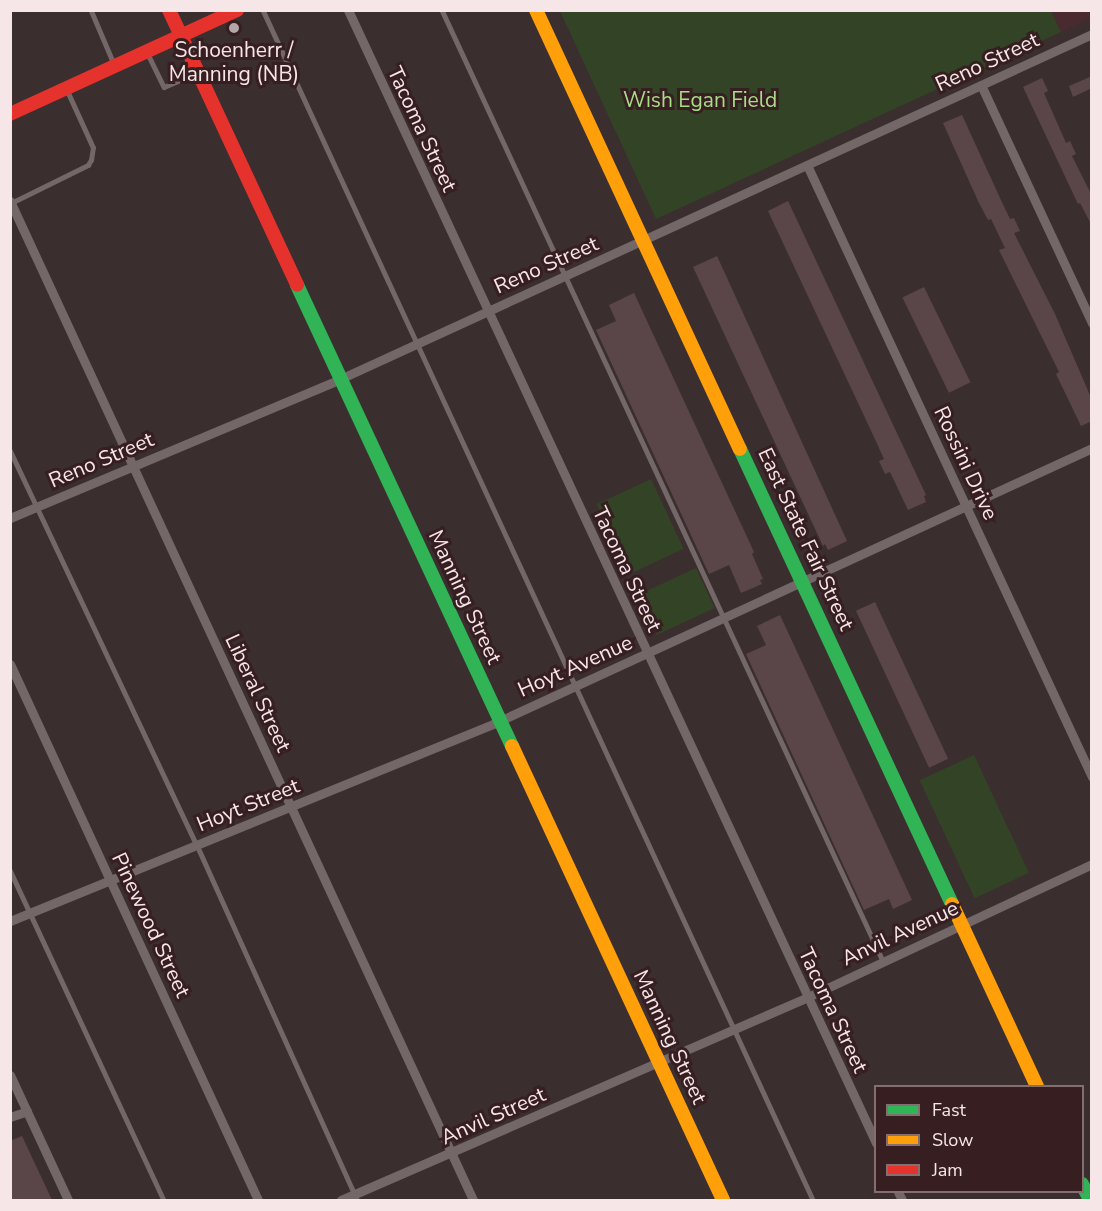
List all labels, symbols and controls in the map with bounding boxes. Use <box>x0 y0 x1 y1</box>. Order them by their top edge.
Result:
marker: Schoenherr / Manning (NB) <box>227 21 241 35</box>
street label: Reno Street <box>931 27 1043 97</box>
place label: Schoenherr / Manning (NB) <box>169 37 299 87</box>
street label: Tacoma Street <box>382 62 462 196</box>
park label: Wish Egan Field <box>623 87 777 113</box>
street label: Reno Street <box>490 231 602 299</box>
street label: Rossini Drive <box>929 402 1003 524</box>
street label: Reno Street <box>45 427 157 493</box>
street label: East State Fair Street <box>753 444 859 634</box>
street label: Tacoma Street <box>587 502 667 636</box>
street label: Manning Street <box>423 526 507 668</box>
street label: Liberal Street <box>220 630 296 756</box>
street label: Hoyt Avenue <box>514 630 636 702</box>
street label: Hoyt Street <box>193 773 303 837</box>
street label: Pinewood Street <box>106 849 196 1001</box>
street label: Anvil Avenue <box>838 895 962 971</box>
street label: Tacoma Street <box>793 943 873 1077</box>
street label: Manning Street <box>628 966 712 1108</box>
street label: Anvil Street <box>437 1082 549 1150</box>
legend <box>874 1085 1084 1193</box>
text: Fast <box>932 1098 966 1122</box>
text: Slow <box>932 1128 973 1152</box>
text: Jam <box>932 1158 963 1182</box>

